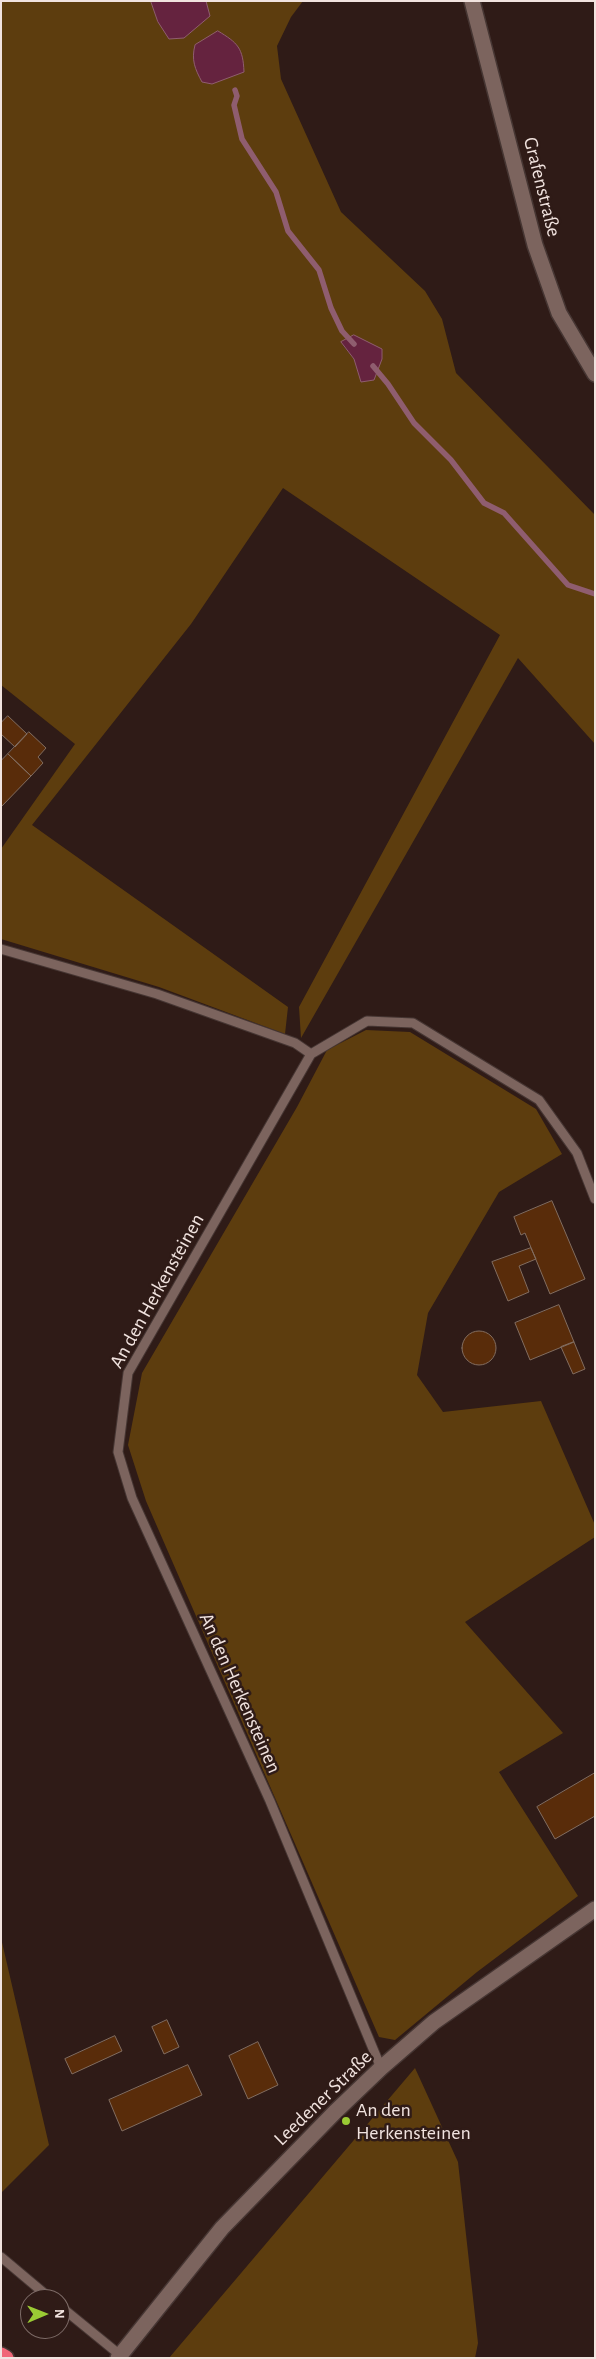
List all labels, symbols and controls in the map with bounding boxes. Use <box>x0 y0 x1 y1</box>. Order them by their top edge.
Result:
street label: Grafenstraße <box>518 135 566 239</box>
street label: An den Herkensteinen <box>105 1210 209 1372</box>
street label: An den Herkensteinen <box>194 1609 286 1777</box>
street label: Leedener Straße <box>269 2045 377 2151</box>
place label: An den Herkensteinen <box>356 2098 471 2145</box>
marker: An den Herkensteinen <box>340 2115 352 2127</box>
north arrow <box>20 2289 70 2339</box>
text: N <box>52 2309 66 2319</box>

